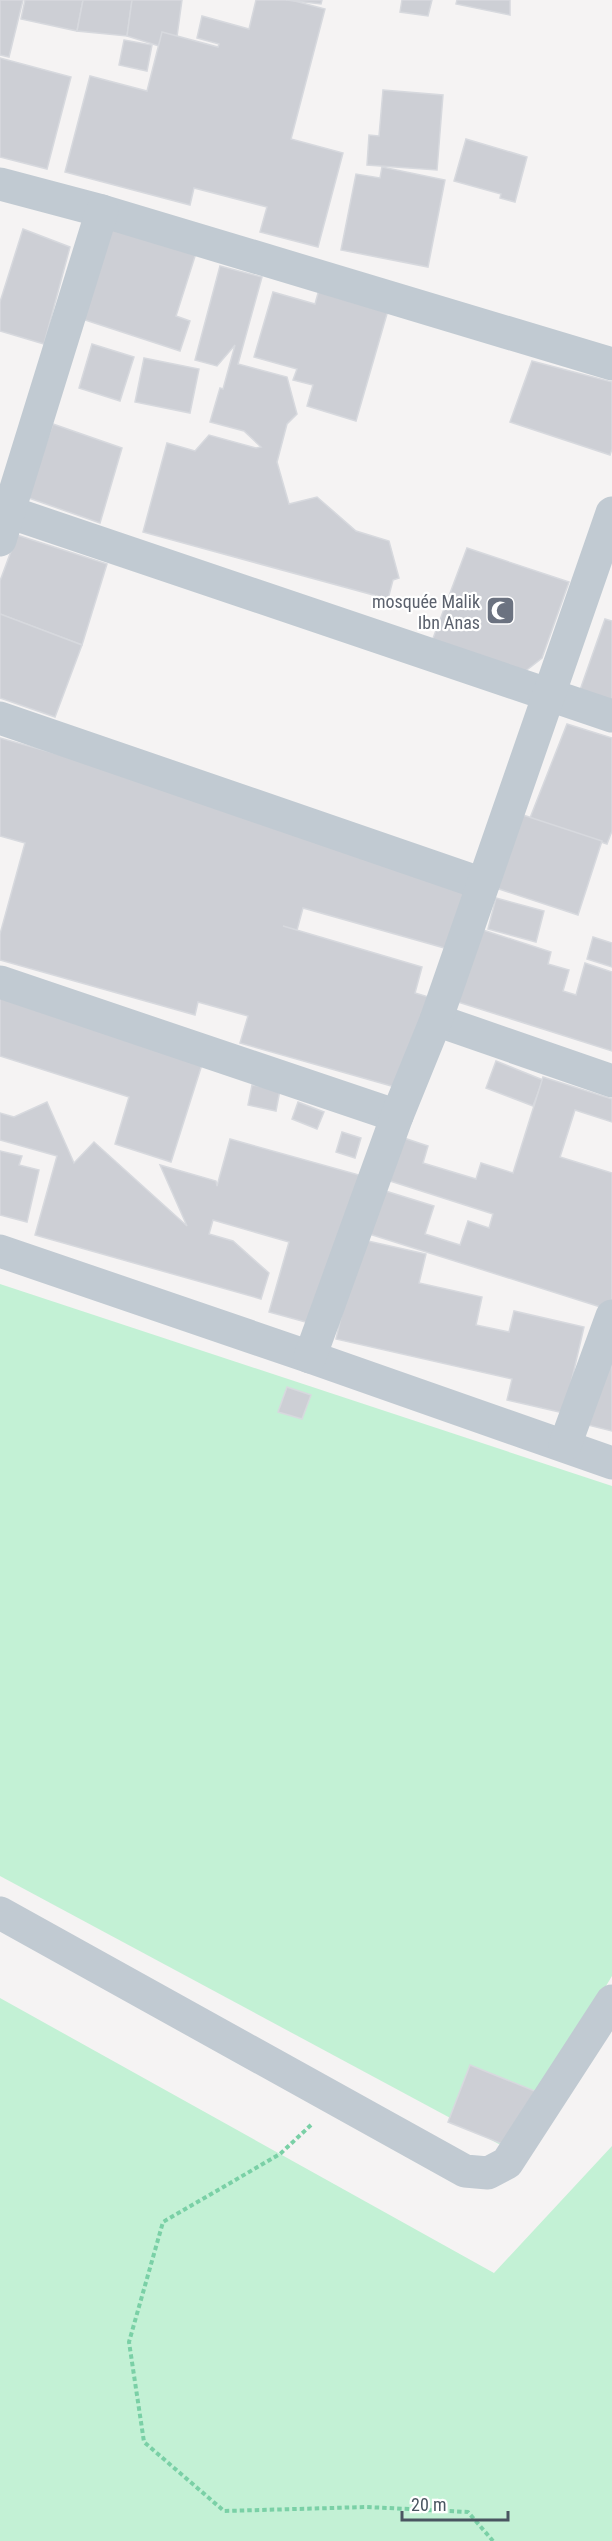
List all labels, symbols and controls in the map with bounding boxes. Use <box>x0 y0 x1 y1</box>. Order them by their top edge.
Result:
place label: mosquée Malik Ibn Anas <box>372 591 480 633</box>
mosque icon: mosquée Malik Ibn Anas <box>485 595 517 627</box>
scale bar <box>402 2484 508 2522</box>
text: 20 m <box>411 2494 446 2515</box>

